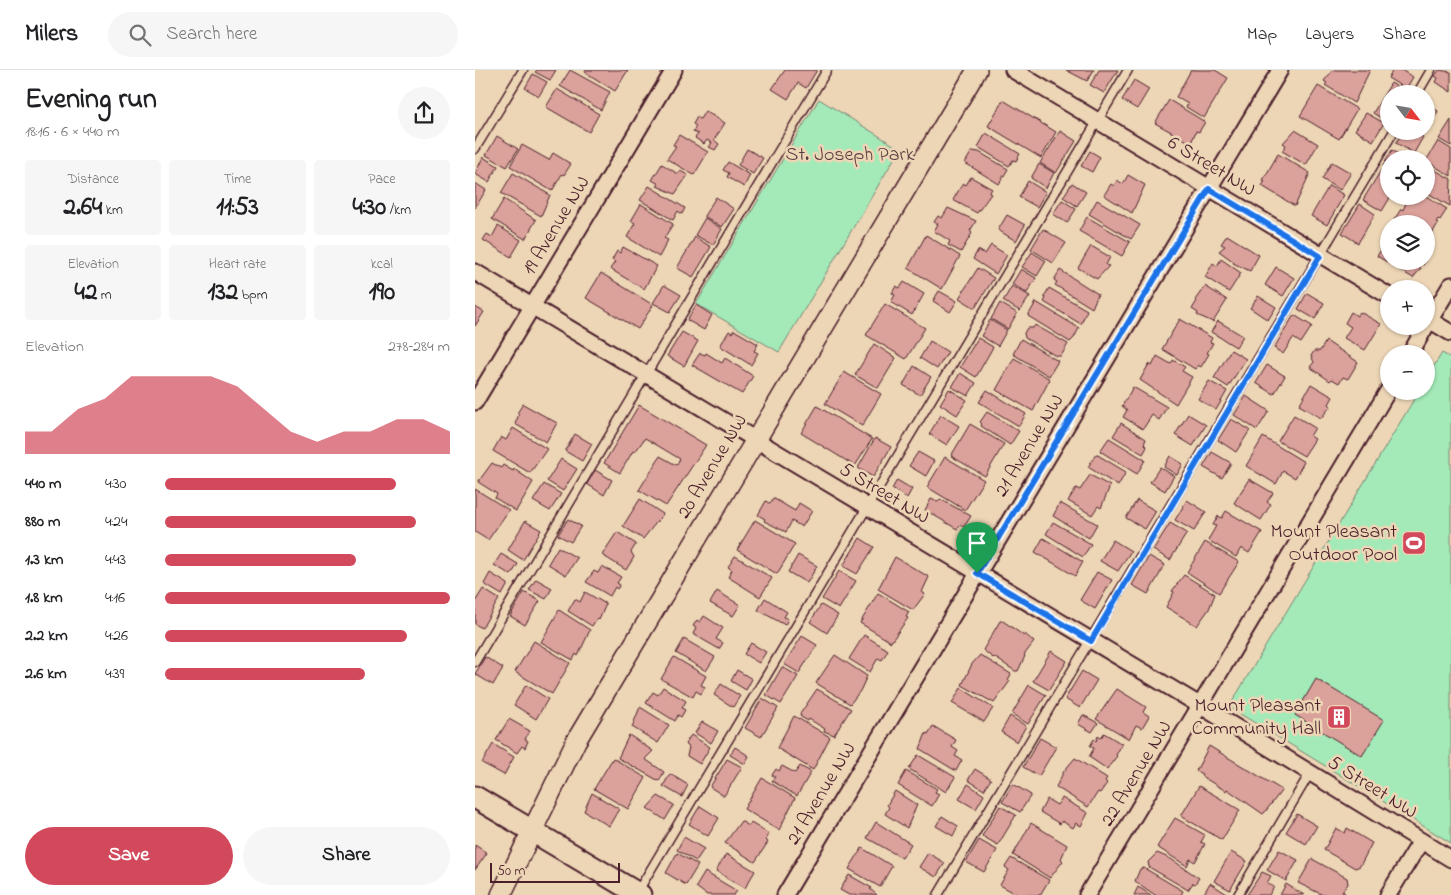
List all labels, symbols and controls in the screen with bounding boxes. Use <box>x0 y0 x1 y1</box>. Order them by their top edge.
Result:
search box <box>108 12 458 57</box>
text: Milers <box>25 17 78 52</box>
icon: search <box>126 21 154 49</box>
text: Search here <box>166 21 257 48</box>
text: Map <box>1247 22 1277 48</box>
text: Layers <box>1305 22 1355 48</box>
text: Share <box>1383 22 1426 48</box>
text: Evening run <box>25 80 157 121</box>
north arrow <box>1380 85 1435 140</box>
map controls <box>1380 85 1435 400</box>
button: share <box>398 87 450 139</box>
text: 18:16 · 6 × 440 m <box>25 120 119 144</box>
street label: 6 Street NW <box>1161 129 1261 205</box>
park label: St. Joseph Park <box>786 141 915 170</box>
button: locate <box>1380 150 1435 205</box>
text: Distance <box>67 169 119 190</box>
text: Time <box>224 169 251 190</box>
text: Pace <box>368 169 395 190</box>
street label: 19 Avenue NW <box>516 171 598 281</box>
text: 2.64 <box>64 190 102 226</box>
text: 11:53 <box>216 190 259 226</box>
text: 4:30 <box>353 190 386 226</box>
text: km <box>102 200 123 221</box>
text: /km <box>386 200 411 221</box>
button: layers <box>1380 215 1435 270</box>
text: Elevation <box>67 254 119 275</box>
text: Heart rate <box>209 254 266 275</box>
text: kcal <box>371 254 393 275</box>
text: 42 <box>75 275 97 311</box>
text: 132 <box>207 275 238 311</box>
text: 190 <box>369 275 395 311</box>
button: + <box>1380 280 1435 335</box>
text: m <box>97 285 112 306</box>
text: bpm <box>238 285 268 306</box>
text: Elevation <box>25 335 84 359</box>
text: 278–284 m <box>388 335 450 359</box>
button: − <box>1380 345 1435 400</box>
street label: 21 Avenue NW <box>988 389 1072 503</box>
street label: 20 Avenue NW <box>670 409 756 525</box>
street label: 5 Street NW <box>833 456 935 532</box>
text: 440 m <box>25 472 62 496</box>
text: 4:30 <box>105 472 126 496</box>
text: 880 m <box>25 510 60 534</box>
text: 4:24 <box>105 510 128 534</box>
place label: Mount Pleasant Outdoor Pool <box>1270 518 1397 570</box>
pin <box>956 522 998 573</box>
icon: arrive <box>963 529 991 557</box>
sports icon: Mount Pleasant Outdoor Pool <box>1401 530 1427 556</box>
text: 1.3 km <box>25 548 63 572</box>
text: 4:43 <box>105 548 126 572</box>
text: 1.8 km <box>25 586 63 610</box>
text: 4:16 <box>105 586 125 610</box>
text: 2.2 km <box>25 624 68 648</box>
text: 4:26 <box>105 624 128 648</box>
text: 2.6 km <box>25 662 67 686</box>
text: 4:39 <box>105 662 124 686</box>
place label: Mount Pleasant Community Hall <box>1192 692 1321 744</box>
building icon: Mount Pleasant Community Hall <box>1326 704 1352 730</box>
street label: 22 Avenue NW <box>1094 716 1180 832</box>
street label: 21 Avenue NW <box>780 737 864 851</box>
street label: 5 Street NW <box>1322 749 1422 827</box>
button: Save <box>25 827 233 885</box>
button: Share <box>243 827 450 885</box>
scale bar <box>490 860 620 883</box>
text: 50 m <box>497 861 525 882</box>

